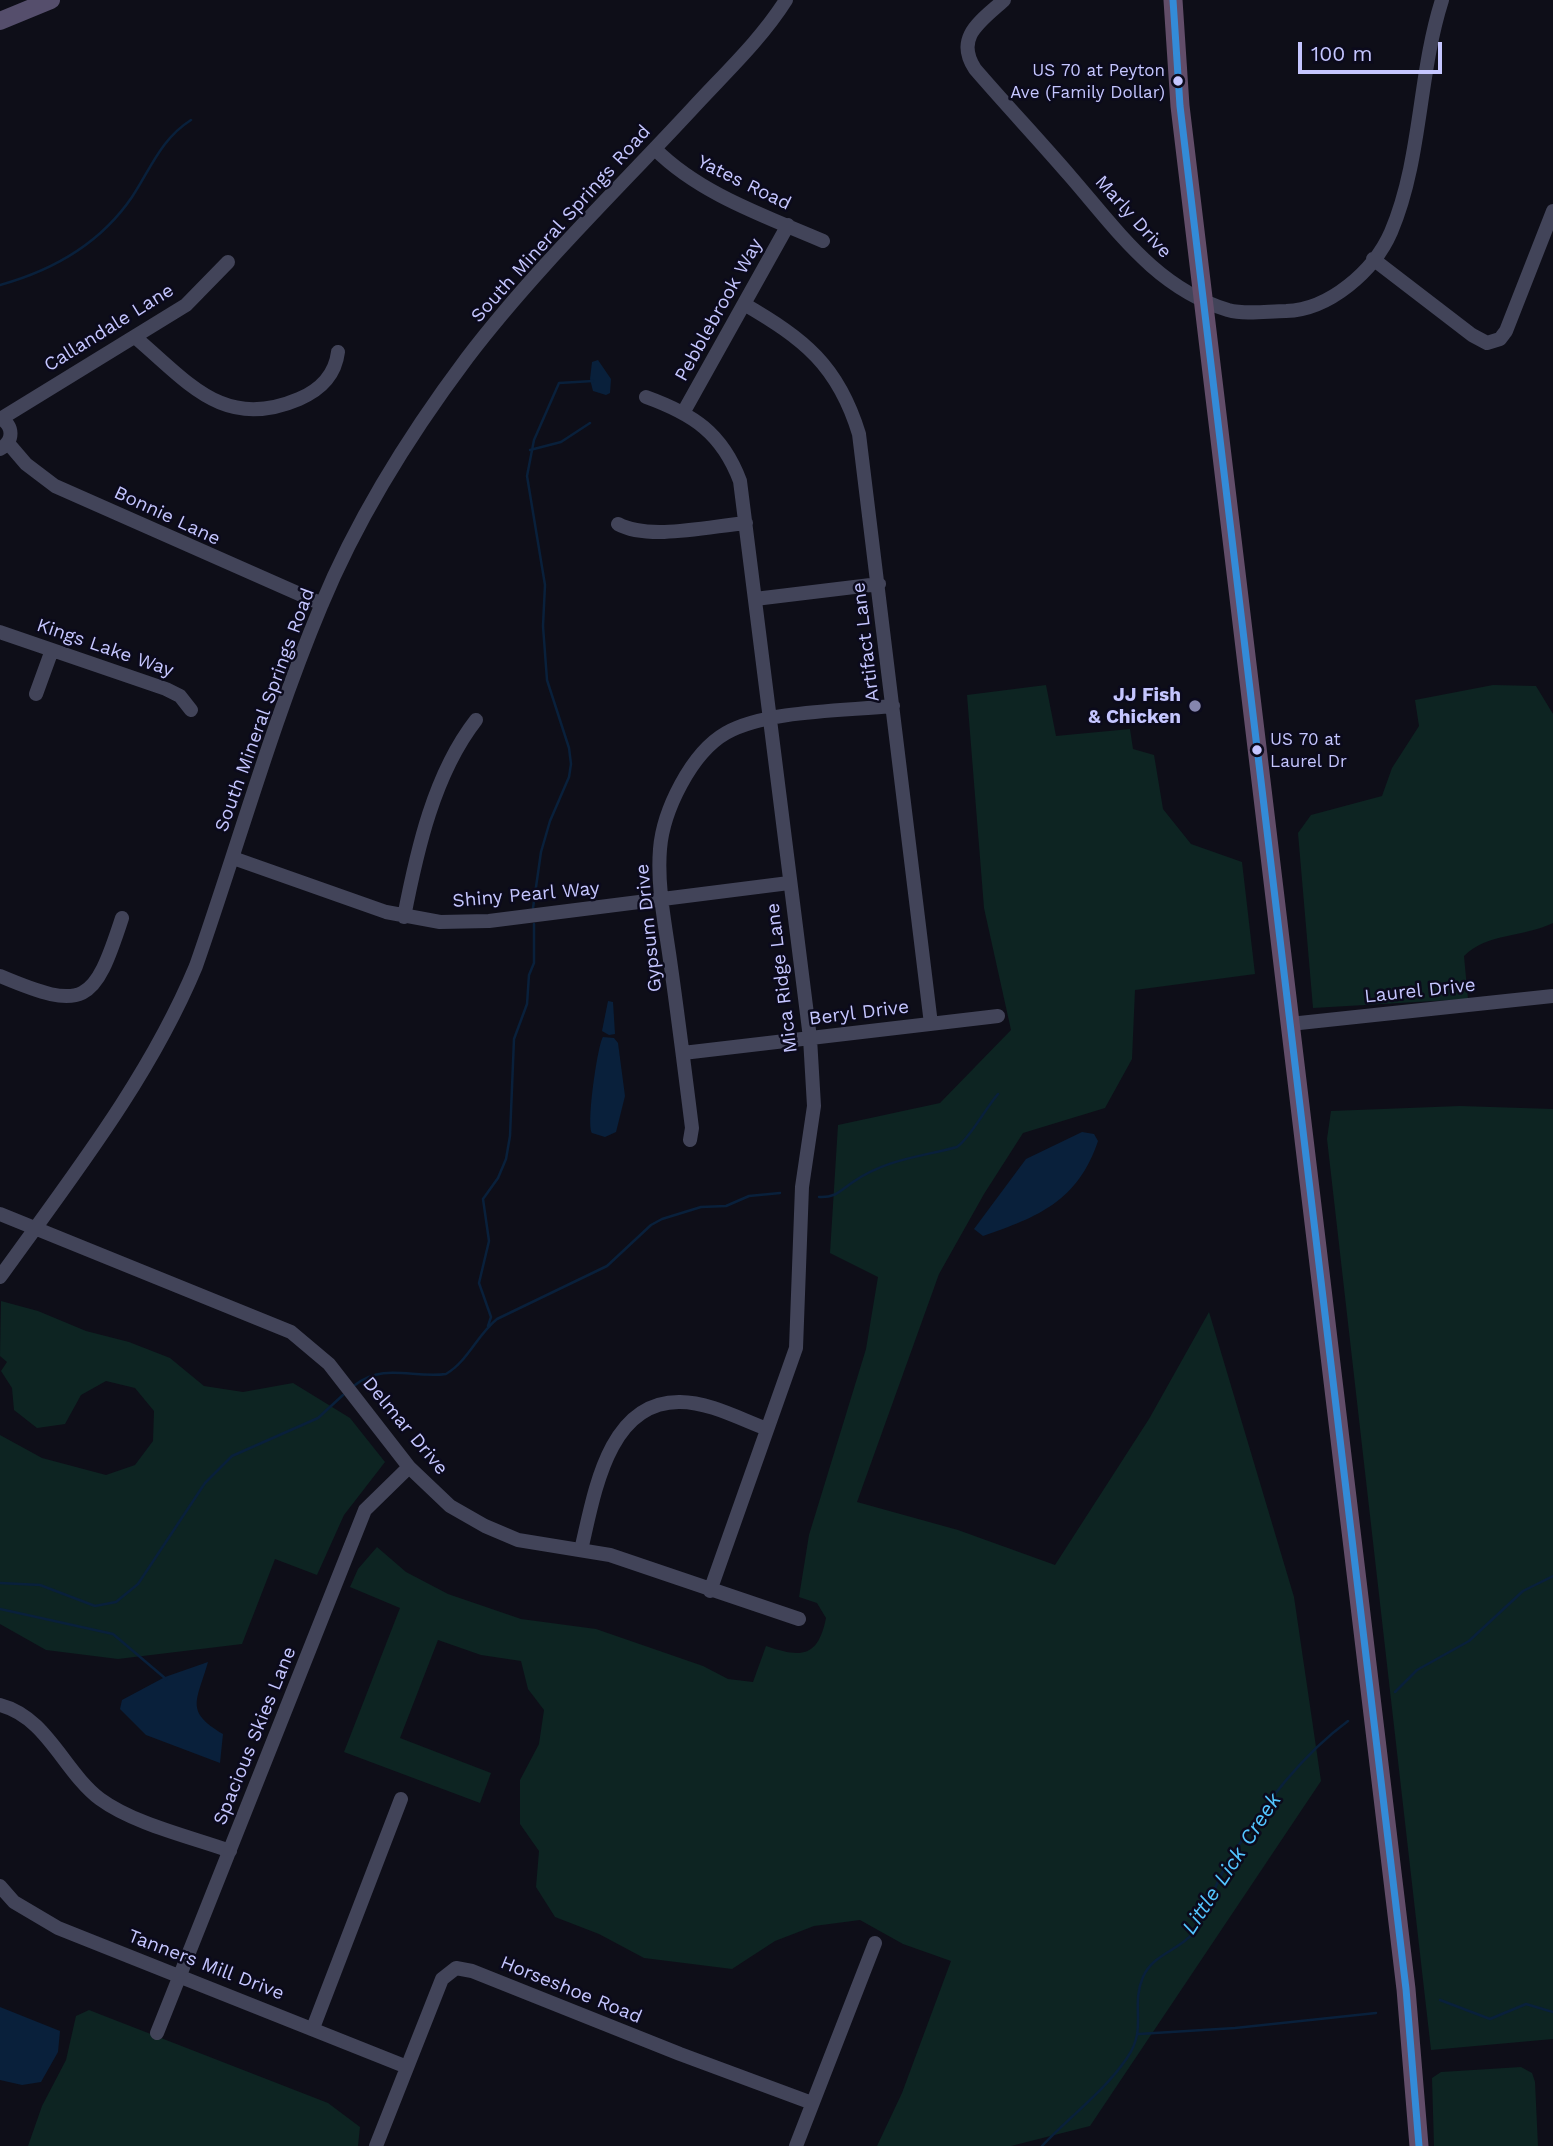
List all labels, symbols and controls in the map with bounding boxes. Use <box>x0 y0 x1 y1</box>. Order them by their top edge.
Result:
scale bar <box>1301 28 1444 72</box>
text: 100 m <box>1311 41 1373 66</box>
place label: US 70 at Peyton Ave (Family Dollar) <box>1010 61 1165 101</box>
marker: US 70 at Peyton Ave (Family Dollar) <box>1171 74 1185 88</box>
street label: South Mineral Springs Road <box>466 121 656 327</box>
street label: Yates Road <box>693 151 795 215</box>
street label: Marly Drive <box>1090 171 1176 263</box>
street label: Pebblebrook Way <box>670 235 768 385</box>
street label: Callandale Lane <box>40 279 178 377</box>
street label: Bonnie Lane <box>110 481 224 551</box>
street label: Artifact Lane <box>847 581 885 703</box>
street label: South Mineral Springs Road <box>210 585 320 835</box>
street label: Kings Lake Way <box>34 614 176 682</box>
place label: JJ Fish & Chicken <box>1088 684 1181 728</box>
marker: JJ Fish & Chicken <box>1187 698 1203 714</box>
place label: US 70 at Laurel Dr <box>1270 730 1347 770</box>
marker: US 70 at Laurel Dr <box>1250 743 1264 757</box>
street label: Gypsum Drive <box>631 863 667 993</box>
street label: Shiny Pearl Way <box>452 877 600 913</box>
street label: Mica Ridge Lane <box>761 902 803 1054</box>
street label: Laurel Drive <box>1363 974 1477 1008</box>
street label: Beryl Drive <box>808 996 910 1030</box>
street label: Delmar Drive <box>357 1372 453 1480</box>
street label: Spacious Skies Lane <box>209 1643 301 1829</box>
water label: Little Lick Creek <box>1177 1789 1287 1939</box>
street label: Tanners Mill Drive <box>125 1925 287 2005</box>
street label: Horseshoe Road <box>497 1951 645 2029</box>

